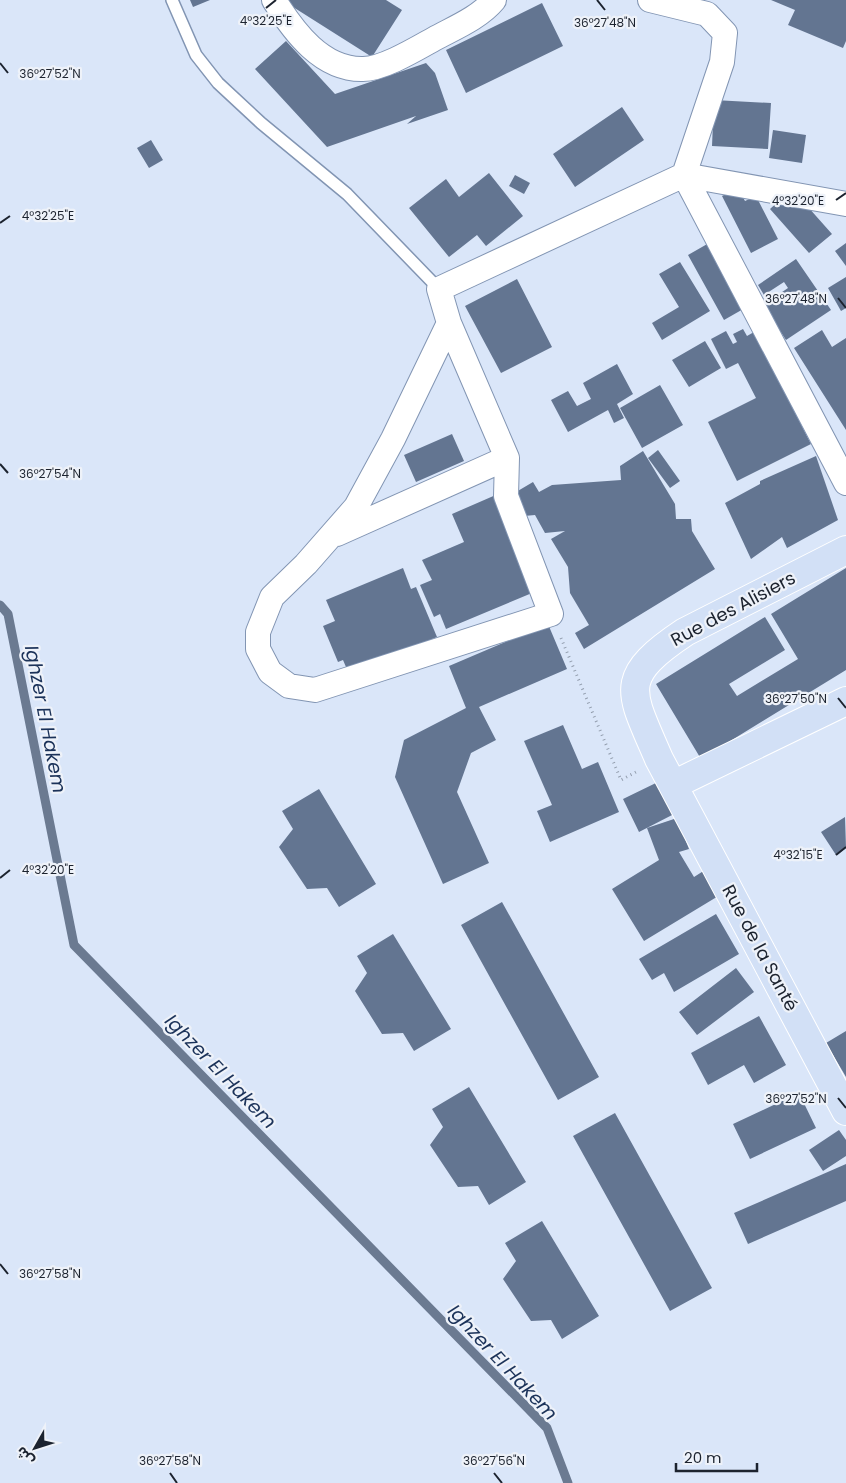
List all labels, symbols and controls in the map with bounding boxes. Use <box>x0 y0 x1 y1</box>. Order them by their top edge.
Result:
text: 4°32'25"E <box>240 12 292 29</box>
text: 36°27'48"N <box>574 14 636 31</box>
text: 36°27'52"N <box>19 65 81 82</box>
text: 4°32'20"E <box>772 192 824 209</box>
text: 4°32'25"E <box>22 207 74 224</box>
text: 36°27'48"N <box>765 290 827 307</box>
text: 36°27'54"N <box>19 465 81 482</box>
street label: Rue des Alisiers <box>666 565 800 652</box>
water label: Ighzer El Hakem <box>18 643 73 795</box>
text: 36°27'50"N <box>765 690 827 707</box>
text: 4°32'15"E <box>773 846 823 863</box>
text: 4°32'20"E <box>22 861 74 878</box>
street label: Rue de la Santé <box>717 880 804 1015</box>
water label: Ighzer El Hakem <box>159 1008 282 1135</box>
text: 36°27'52"N <box>765 1090 827 1107</box>
text: 36°27'58"N <box>19 1265 81 1282</box>
water label: Ighzer El Hakem <box>442 1298 564 1426</box>
north arrow <box>10 1423 60 1473</box>
scale bar <box>676 1440 757 1472</box>
text: ش <box>11 1442 39 1470</box>
text: 20 m <box>684 1447 722 1468</box>
text: 36°27'58"N <box>139 1452 201 1469</box>
text: 36°27'56"N <box>463 1452 525 1469</box>

